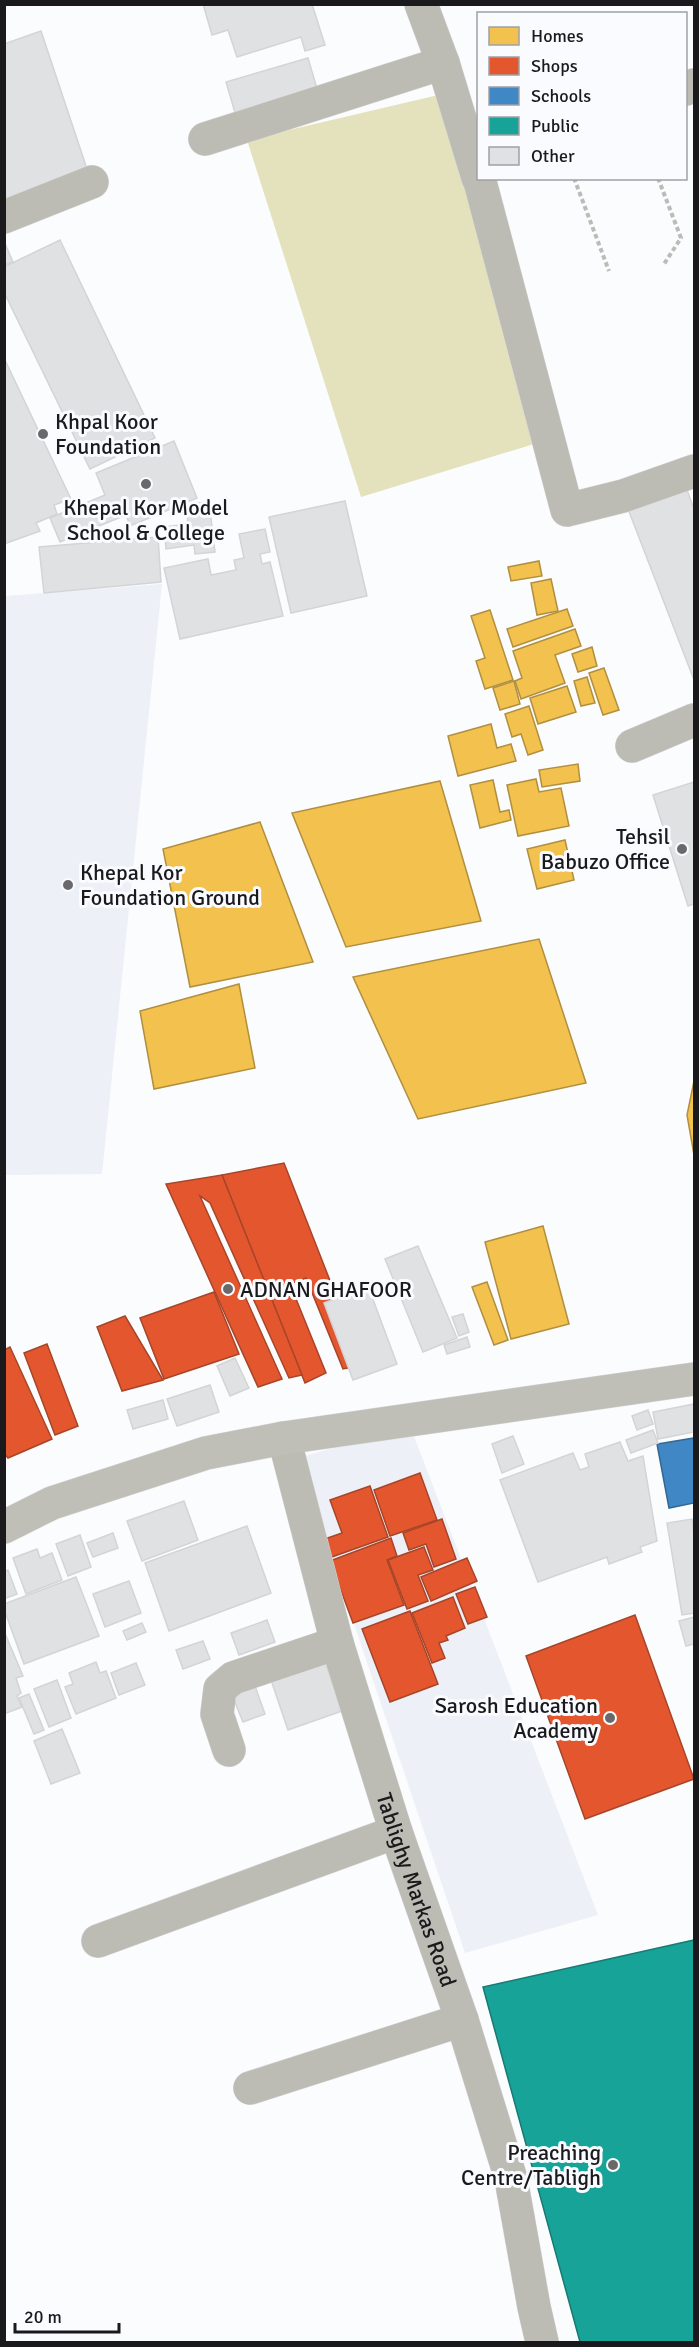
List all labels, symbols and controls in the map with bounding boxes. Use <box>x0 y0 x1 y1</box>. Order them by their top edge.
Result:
legend <box>477 12 687 180</box>
text: Homes <box>531 25 584 47</box>
text: Shops <box>531 55 578 77</box>
text: Schools <box>531 85 591 107</box>
text: Public <box>531 115 579 137</box>
text: Other <box>531 145 575 167</box>
place label: Khpal Koor Foundation <box>55 408 161 460</box>
marker: Khpal Koor Foundation <box>36 427 50 441</box>
marker: Khepal Kor Model School & College <box>139 477 153 491</box>
place label: Khepal Kor Model School & College <box>63 494 229 546</box>
place label: Tehsil Babuzo Office <box>541 823 670 875</box>
marker: Tehsil Babuzo Office <box>675 842 689 856</box>
place label: Khepal Kor Foundation Ground <box>80 859 260 911</box>
marker: Khepal Kor Foundation Ground <box>61 878 75 892</box>
place label: ADNAN GHAFOOR <box>240 1276 412 1303</box>
marker: ADNAN GHAFOOR <box>221 1282 235 1296</box>
place label: Sarosh Education Academy <box>435 1692 599 1744</box>
marker: Sarosh Education Academy <box>603 1711 617 1725</box>
street label: Tablighy Markas Road <box>371 1789 463 1990</box>
place label: Preaching Centre/Tabligh <box>461 2139 601 2191</box>
marker: Preaching Centre/Tabligh <box>606 2158 620 2172</box>
scale bar <box>15 2296 118 2334</box>
text: 20 m <box>24 2306 62 2328</box>

